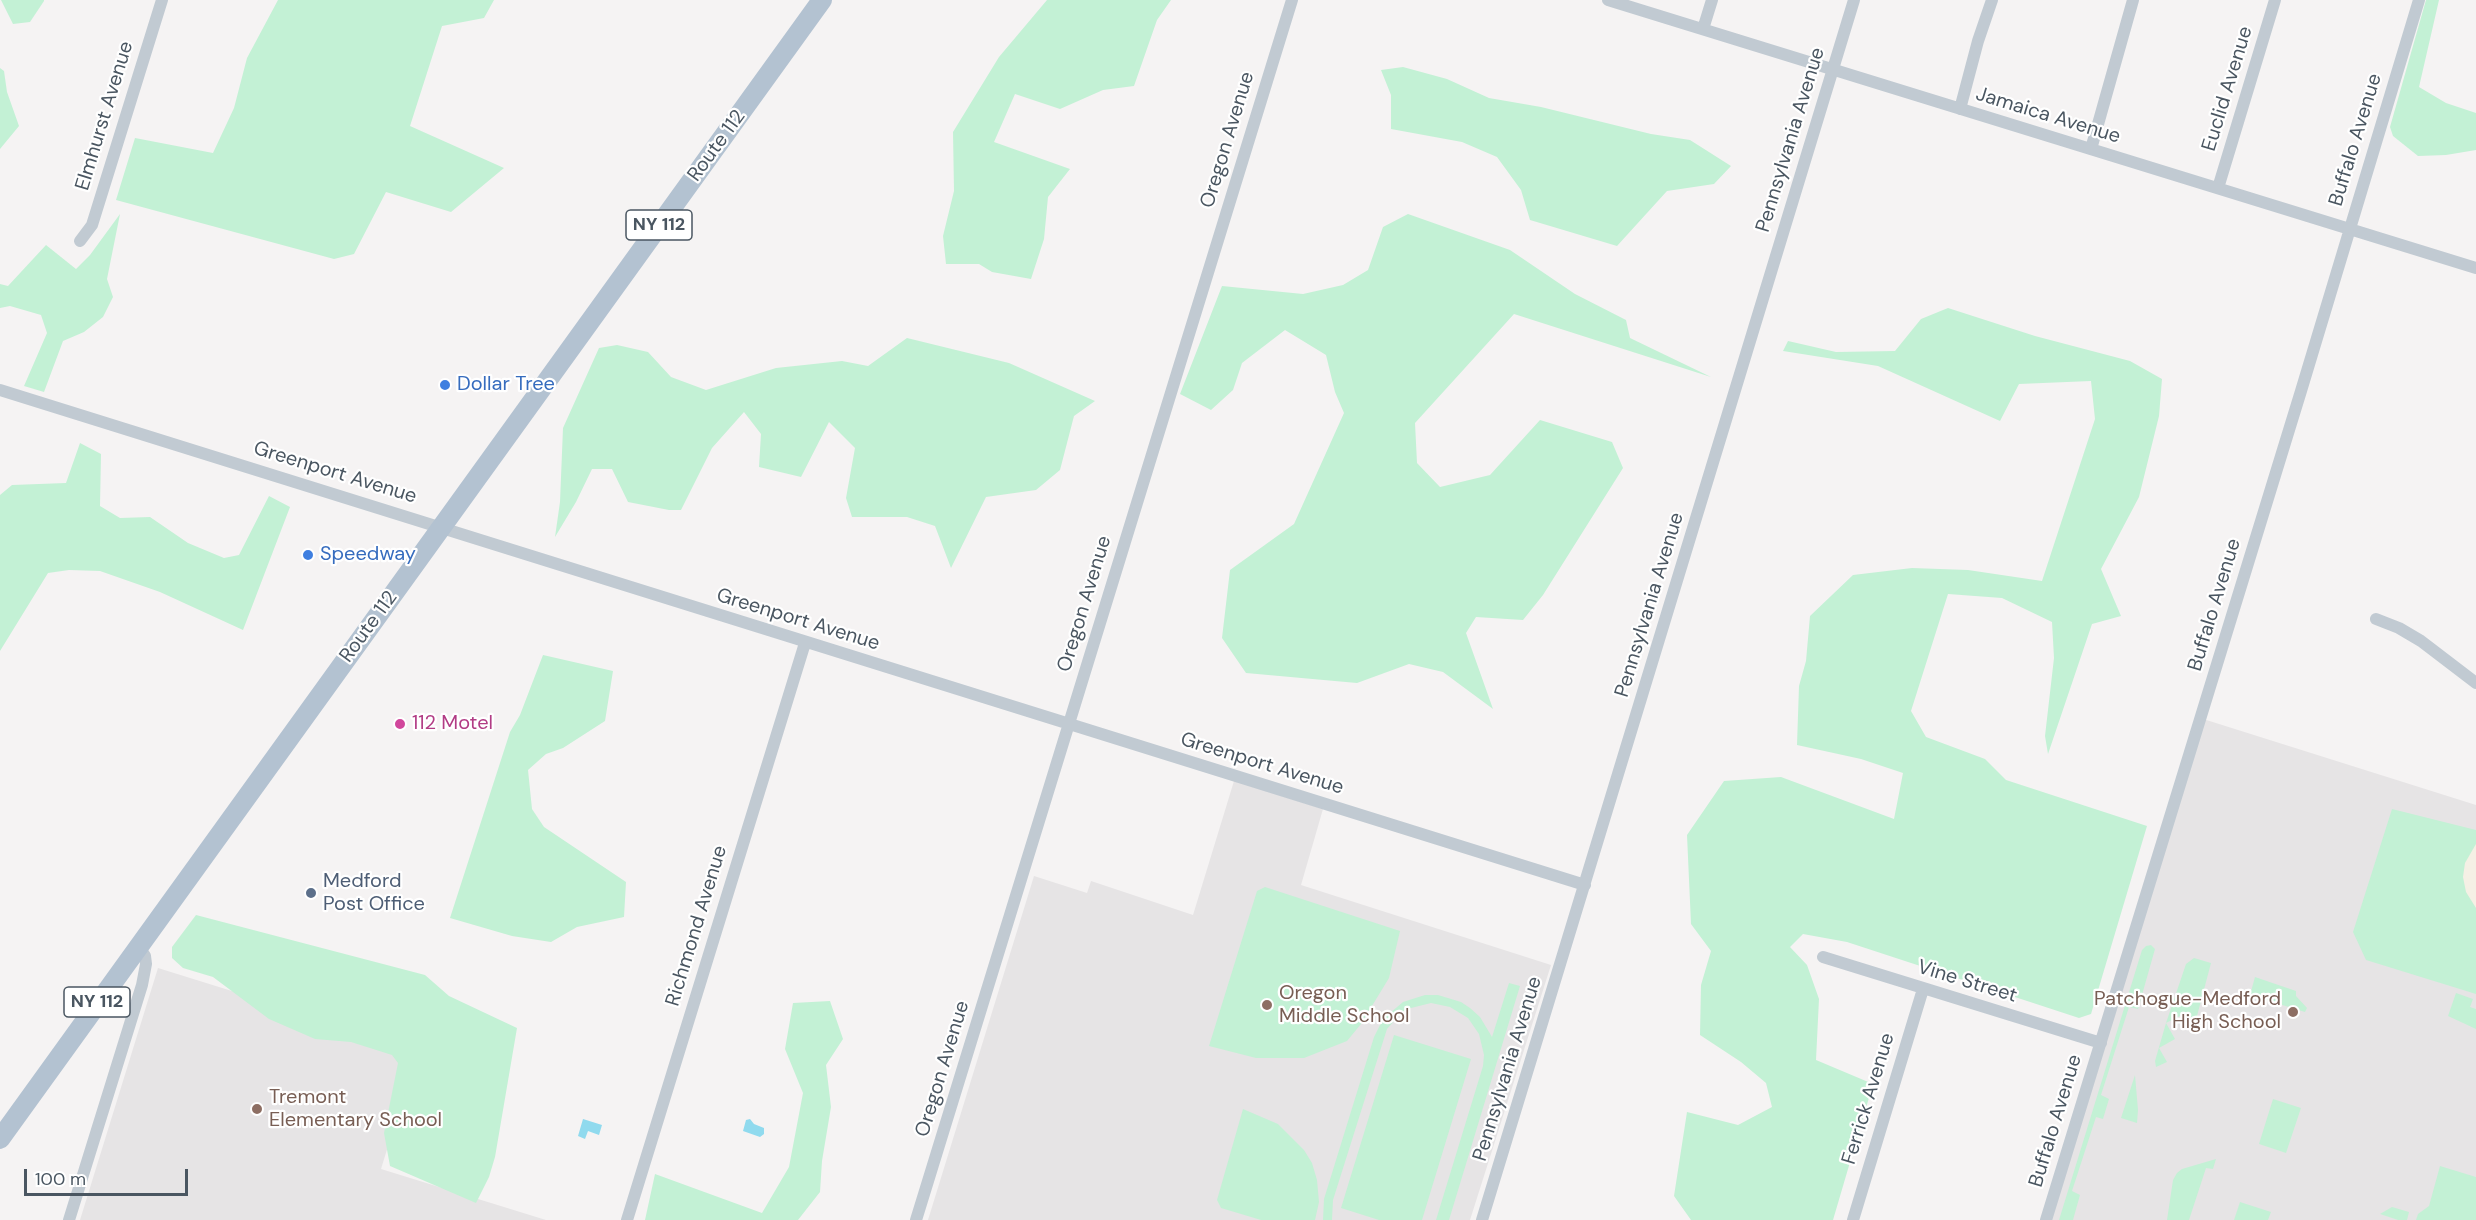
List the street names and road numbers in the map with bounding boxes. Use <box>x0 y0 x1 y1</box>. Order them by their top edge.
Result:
street label: Euclid Avenue <box>2198 24 2258 154</box>
street label: Elmhurst Avenue <box>71 39 139 193</box>
street label: Pennsylvania Avenue <box>1751 45 1831 235</box>
street label: Oregon Avenue <box>1196 69 1260 211</box>
street label: Buffalo Avenue <box>2324 71 2388 209</box>
street label: Jamaica Avenue <box>1973 83 2123 149</box>
street label: Route 112 <box>683 105 751 187</box>
road number: NY 112 <box>626 210 692 240</box>
street label: Greenport Avenue <box>251 437 419 509</box>
street label: Pennsylvania Avenue <box>1610 510 1690 700</box>
street label: Oregon Avenue <box>1053 533 1117 675</box>
street label: Buffalo Avenue <box>2183 536 2247 674</box>
street label: Greenport Avenue <box>714 584 882 656</box>
street label: Route 112 <box>335 586 403 668</box>
street label: Greenport Avenue <box>1178 728 1346 800</box>
street label: Richmond Avenue <box>661 843 733 1009</box>
street label: Vine Street <box>1914 955 2020 1009</box>
street label: Pennsylvania Avenue <box>1468 974 1548 1164</box>
road number: NY 112 <box>64 987 130 1017</box>
street label: Oregon Avenue <box>911 998 975 1140</box>
street label: Ferrick Avenue <box>1838 1030 1900 1168</box>
street label: Buffalo Avenue <box>2024 1052 2088 1190</box>

